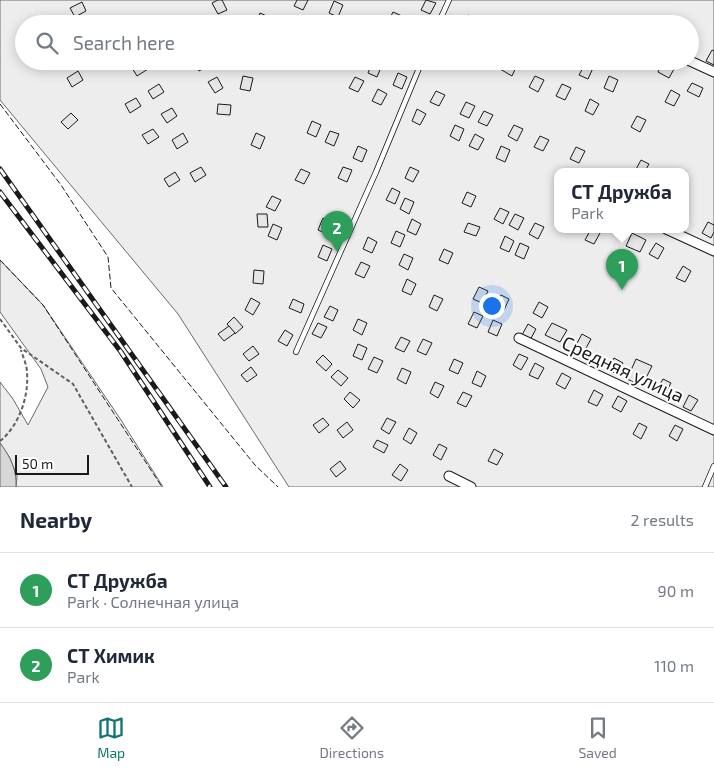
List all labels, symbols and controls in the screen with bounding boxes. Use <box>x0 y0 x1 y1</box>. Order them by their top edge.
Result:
search box <box>15 15 699 70</box>
icon: search <box>33 29 61 57</box>
text: Search here <box>73 31 175 54</box>
popup <box>554 168 689 233</box>
text: СТ Дружба <box>571 180 672 203</box>
text: Park <box>571 203 604 222</box>
pin: 2 <box>321 211 353 252</box>
pin: 1 <box>606 249 638 290</box>
your location <box>479 293 505 319</box>
street label: Средняя улица <box>558 330 688 408</box>
scale bar <box>15 452 89 475</box>
text: 50 m <box>22 455 53 472</box>
text: Nearby <box>20 507 92 532</box>
text: 2 results <box>631 510 694 529</box>
text: СТ Дружба <box>67 569 168 592</box>
text: 1 <box>33 581 39 600</box>
text: 90 m <box>658 581 694 600</box>
text: Park · Солнечная улица <box>67 592 239 611</box>
text: СТ Химик <box>67 644 155 667</box>
text: 2 <box>31 656 41 675</box>
text: 110 m <box>654 656 694 675</box>
text: Park <box>67 667 100 686</box>
tab: Map <box>97 714 125 761</box>
tab: Directions <box>320 714 384 761</box>
tab: Saved <box>578 714 617 761</box>

